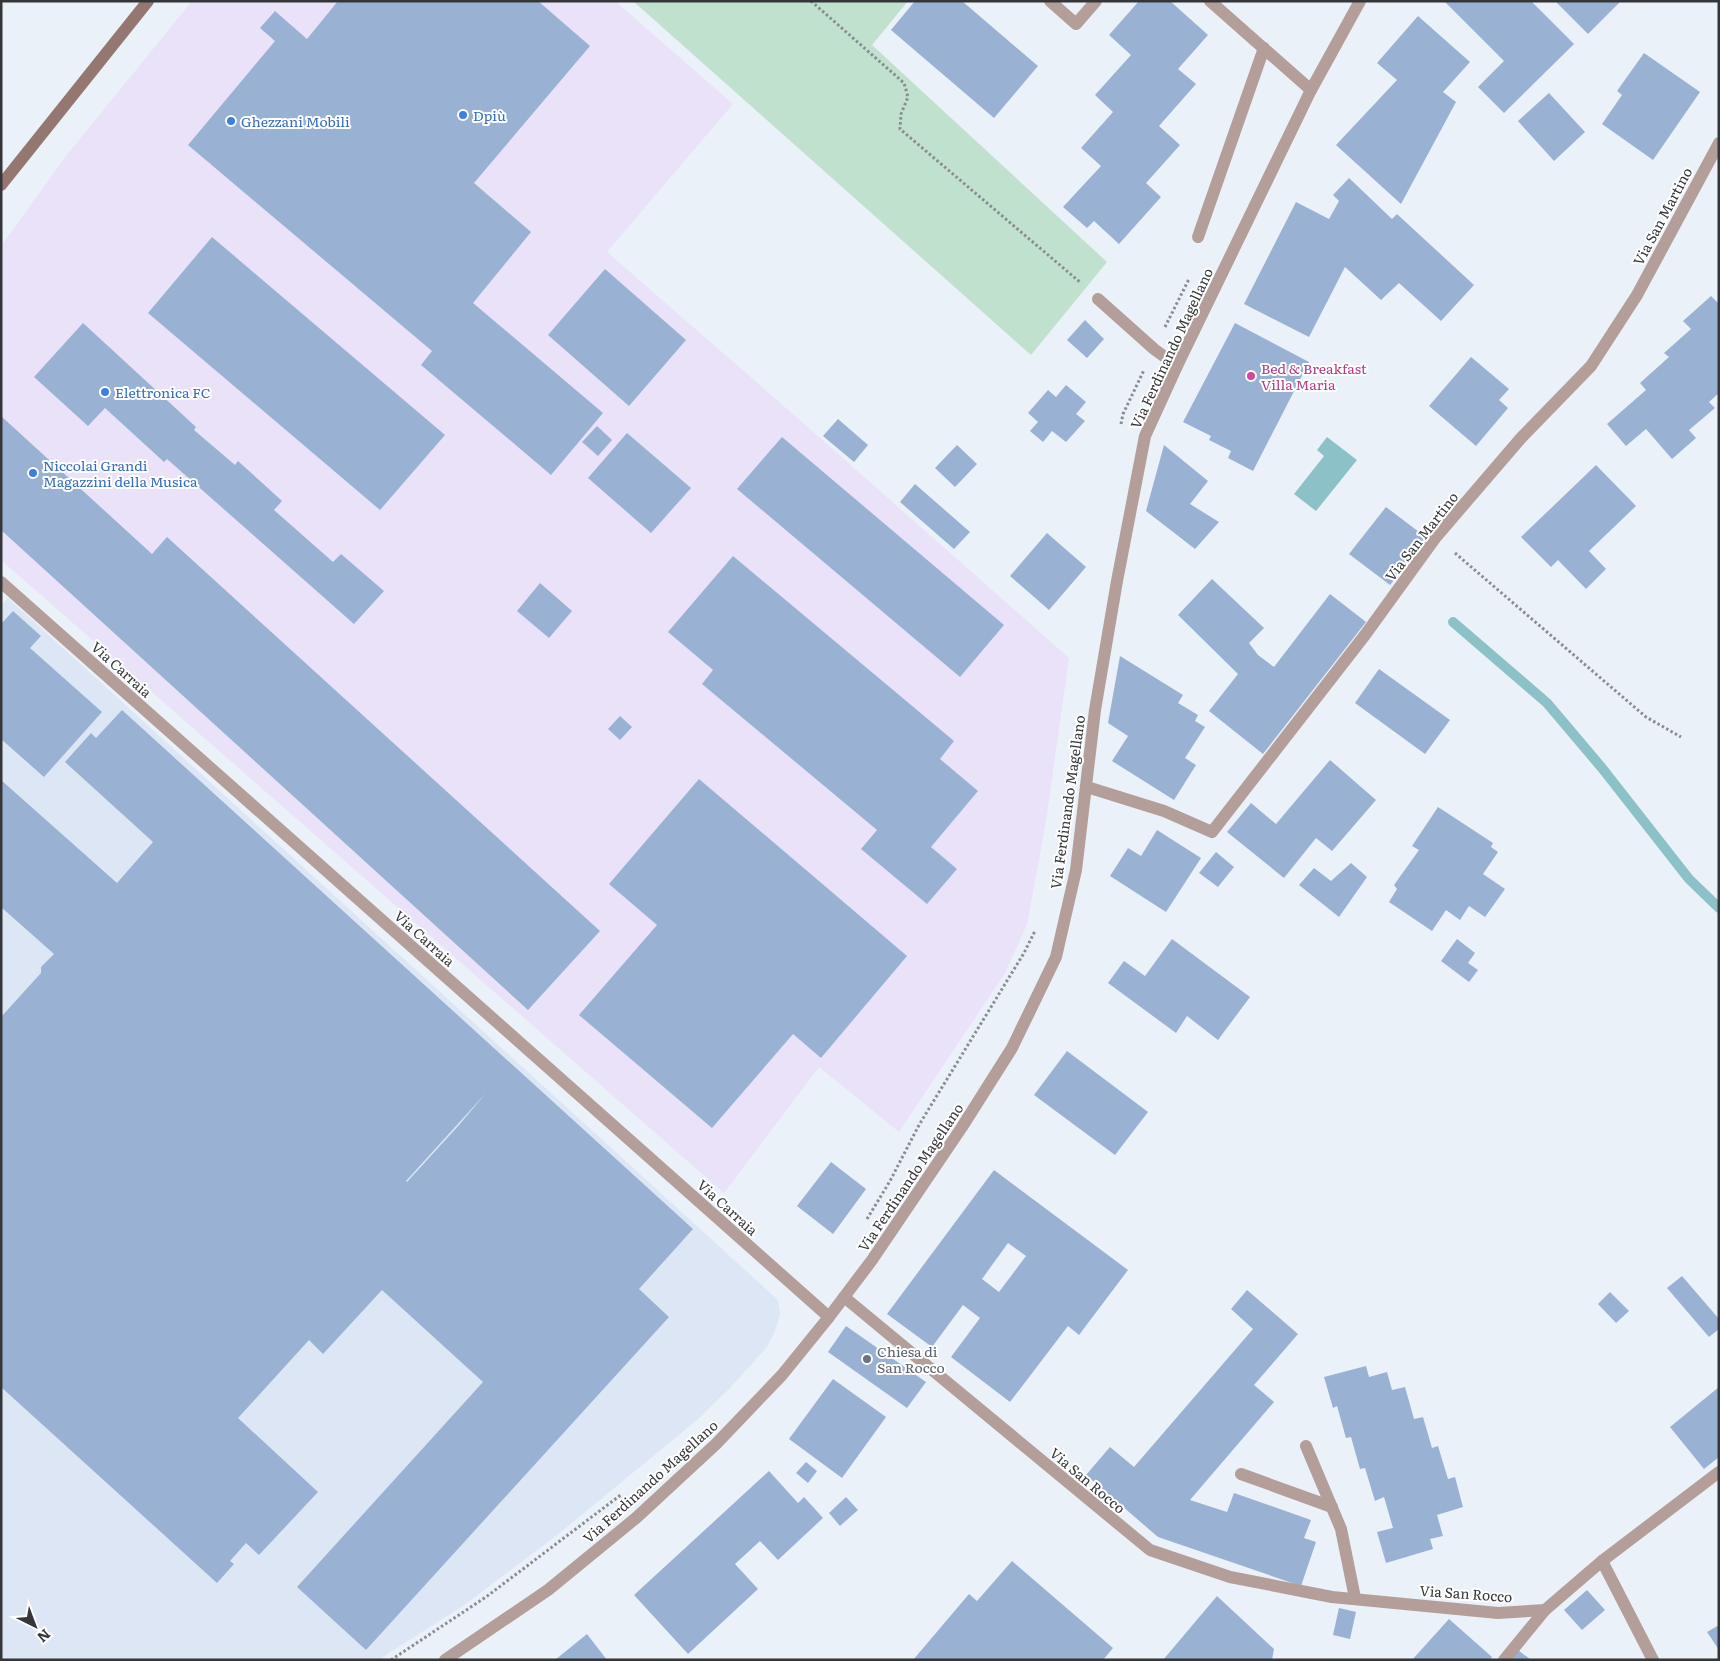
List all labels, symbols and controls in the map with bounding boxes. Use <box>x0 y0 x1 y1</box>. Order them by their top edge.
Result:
place label: Dpiù <box>473 105 506 125</box>
marker: Dpiù <box>457 109 469 121</box>
place label: Ghezzani Mobili <box>241 111 350 131</box>
marker: Ghezzani Mobili <box>225 115 237 127</box>
street label: Via San Martino <box>1628 163 1696 269</box>
street label: Via Ferdinando Magellano <box>1125 264 1217 432</box>
place label: Bed & Breakfast Villa Maria <box>1261 358 1367 394</box>
marker: Bed & Breakfast Villa Maria <box>1245 370 1257 382</box>
place label: Elettronica FC <box>115 382 211 402</box>
marker: Elettronica FC <box>99 386 111 398</box>
place label: Niccolai Grandi Magazzini della Musica <box>43 455 198 491</box>
marker: Niccolai Grandi Magazzini della Musica <box>27 467 39 479</box>
street label: Via San Martino <box>1380 487 1462 585</box>
street label: Via Carraia <box>87 636 157 702</box>
street label: Via Ferdinando Magellano <box>1045 714 1089 890</box>
street label: Via Carraia <box>390 905 460 971</box>
street label: Via Ferdinando Magellano <box>853 1099 967 1255</box>
street label: Via Carraia <box>693 1174 763 1240</box>
place label: Chiesa di San Rocco <box>877 1341 945 1377</box>
marker: Chiesa di San Rocco <box>861 1353 873 1365</box>
street label: Via Ferdinando Magellano <box>578 1415 722 1547</box>
street label: Via San Rocco <box>1046 1443 1130 1517</box>
street label: Via San Rocco <box>1419 1580 1513 1606</box>
north arrow <box>10 1601 60 1651</box>
text: N <box>33 1625 55 1648</box>

